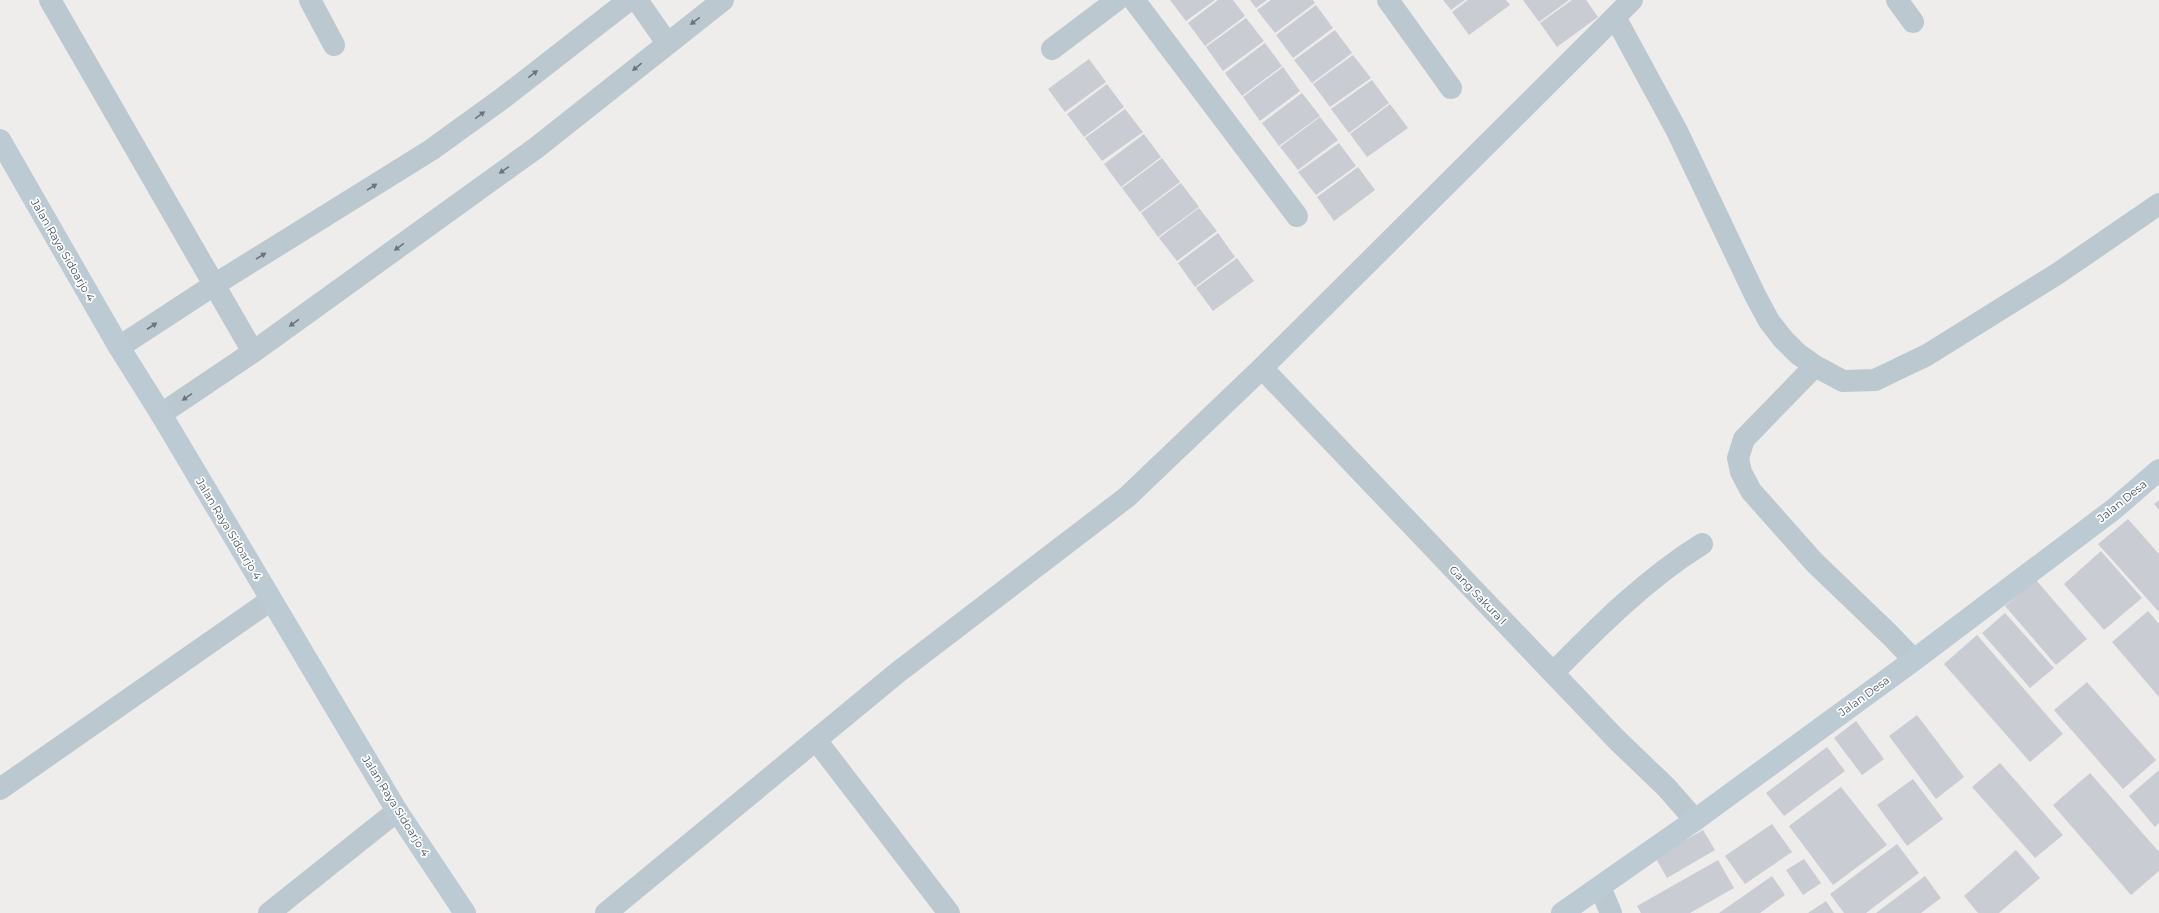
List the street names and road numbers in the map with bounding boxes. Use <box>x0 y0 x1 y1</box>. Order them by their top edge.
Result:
street label: Jalan Raya Sidoarjo 4 <box>27 195 98 304</box>
street label: Jalan Raya Sidoarjo 4 <box>193 475 265 583</box>
street label: Jalan Desa <box>2094 477 2149 526</box>
street label: Gang Sakura I <box>1446 563 1510 627</box>
street label: Jalan Desa <box>1835 673 1892 720</box>
street label: Jalan Raya Sidoarjo 4 <box>359 752 433 860</box>

